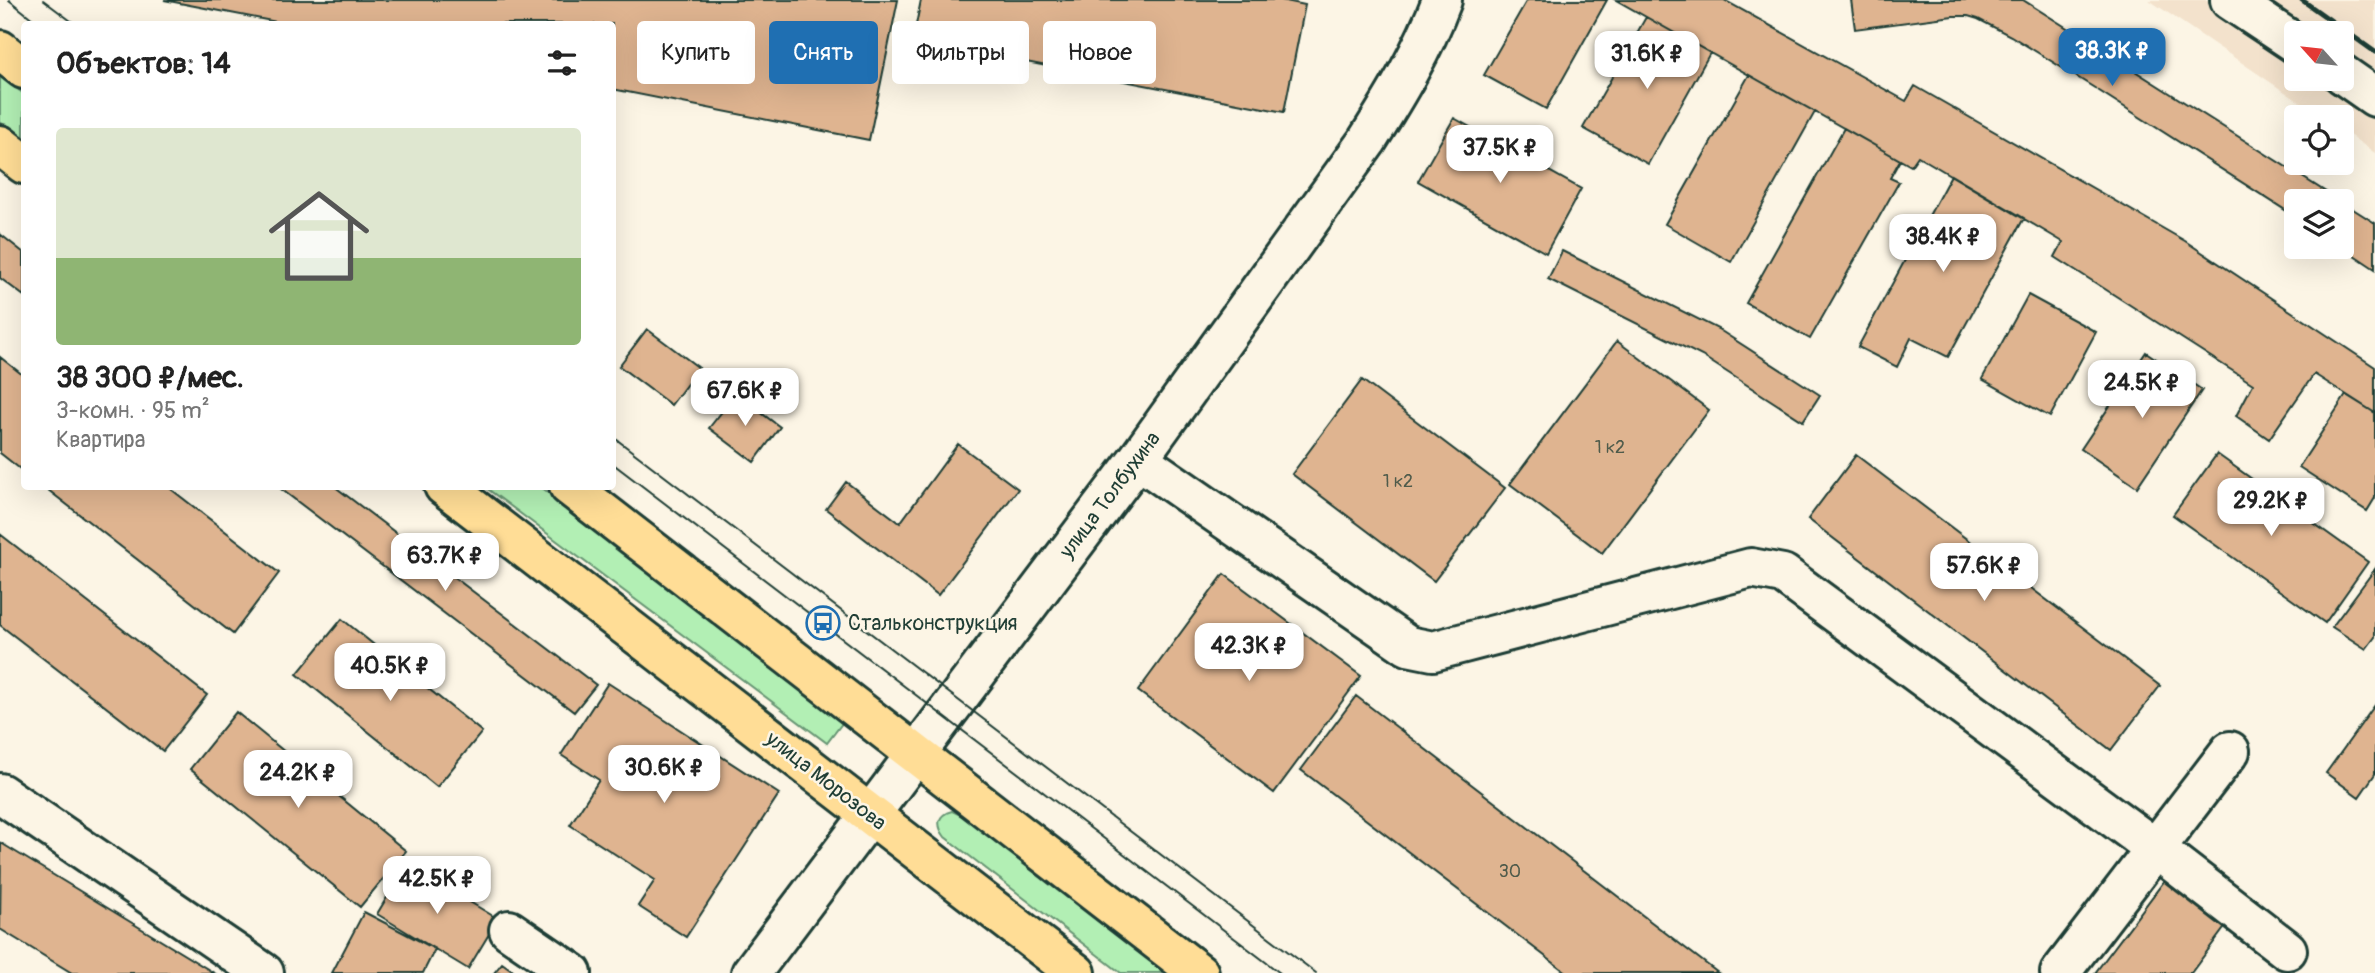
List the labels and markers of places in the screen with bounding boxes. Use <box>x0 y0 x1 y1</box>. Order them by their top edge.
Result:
pin: 38.3K ₽ <box>2047 28 2177 88</box>
pin: 31.6K ₽ <box>1582 32 1712 91</box>
pin: 37.5K ₽ <box>1435 125 1565 185</box>
pin: 38.4K ₽ <box>1878 215 2008 274</box>
pin: 24.5K ₽ <box>2077 360 2207 420</box>
pin: 67.6K ₽ <box>680 368 810 428</box>
pin: 29.2K ₽ <box>2206 478 2336 538</box>
pin: 63.7K ₽ <box>380 534 510 593</box>
pin: 57.6K ₽ <box>1919 544 2049 603</box>
bus stop icon: Стальконструкция <box>804 604 842 642</box>
place label: Стальконструкция <box>848 610 1017 637</box>
pin: 42.3K ₽ <box>1184 624 1314 683</box>
pin: 40.5K ₽ <box>325 644 455 703</box>
pin: 30.6K ₽ <box>599 746 729 805</box>
pin: 24.2K ₽ <box>233 750 363 810</box>
pin: 42.5K ₽ <box>372 856 502 916</box>

